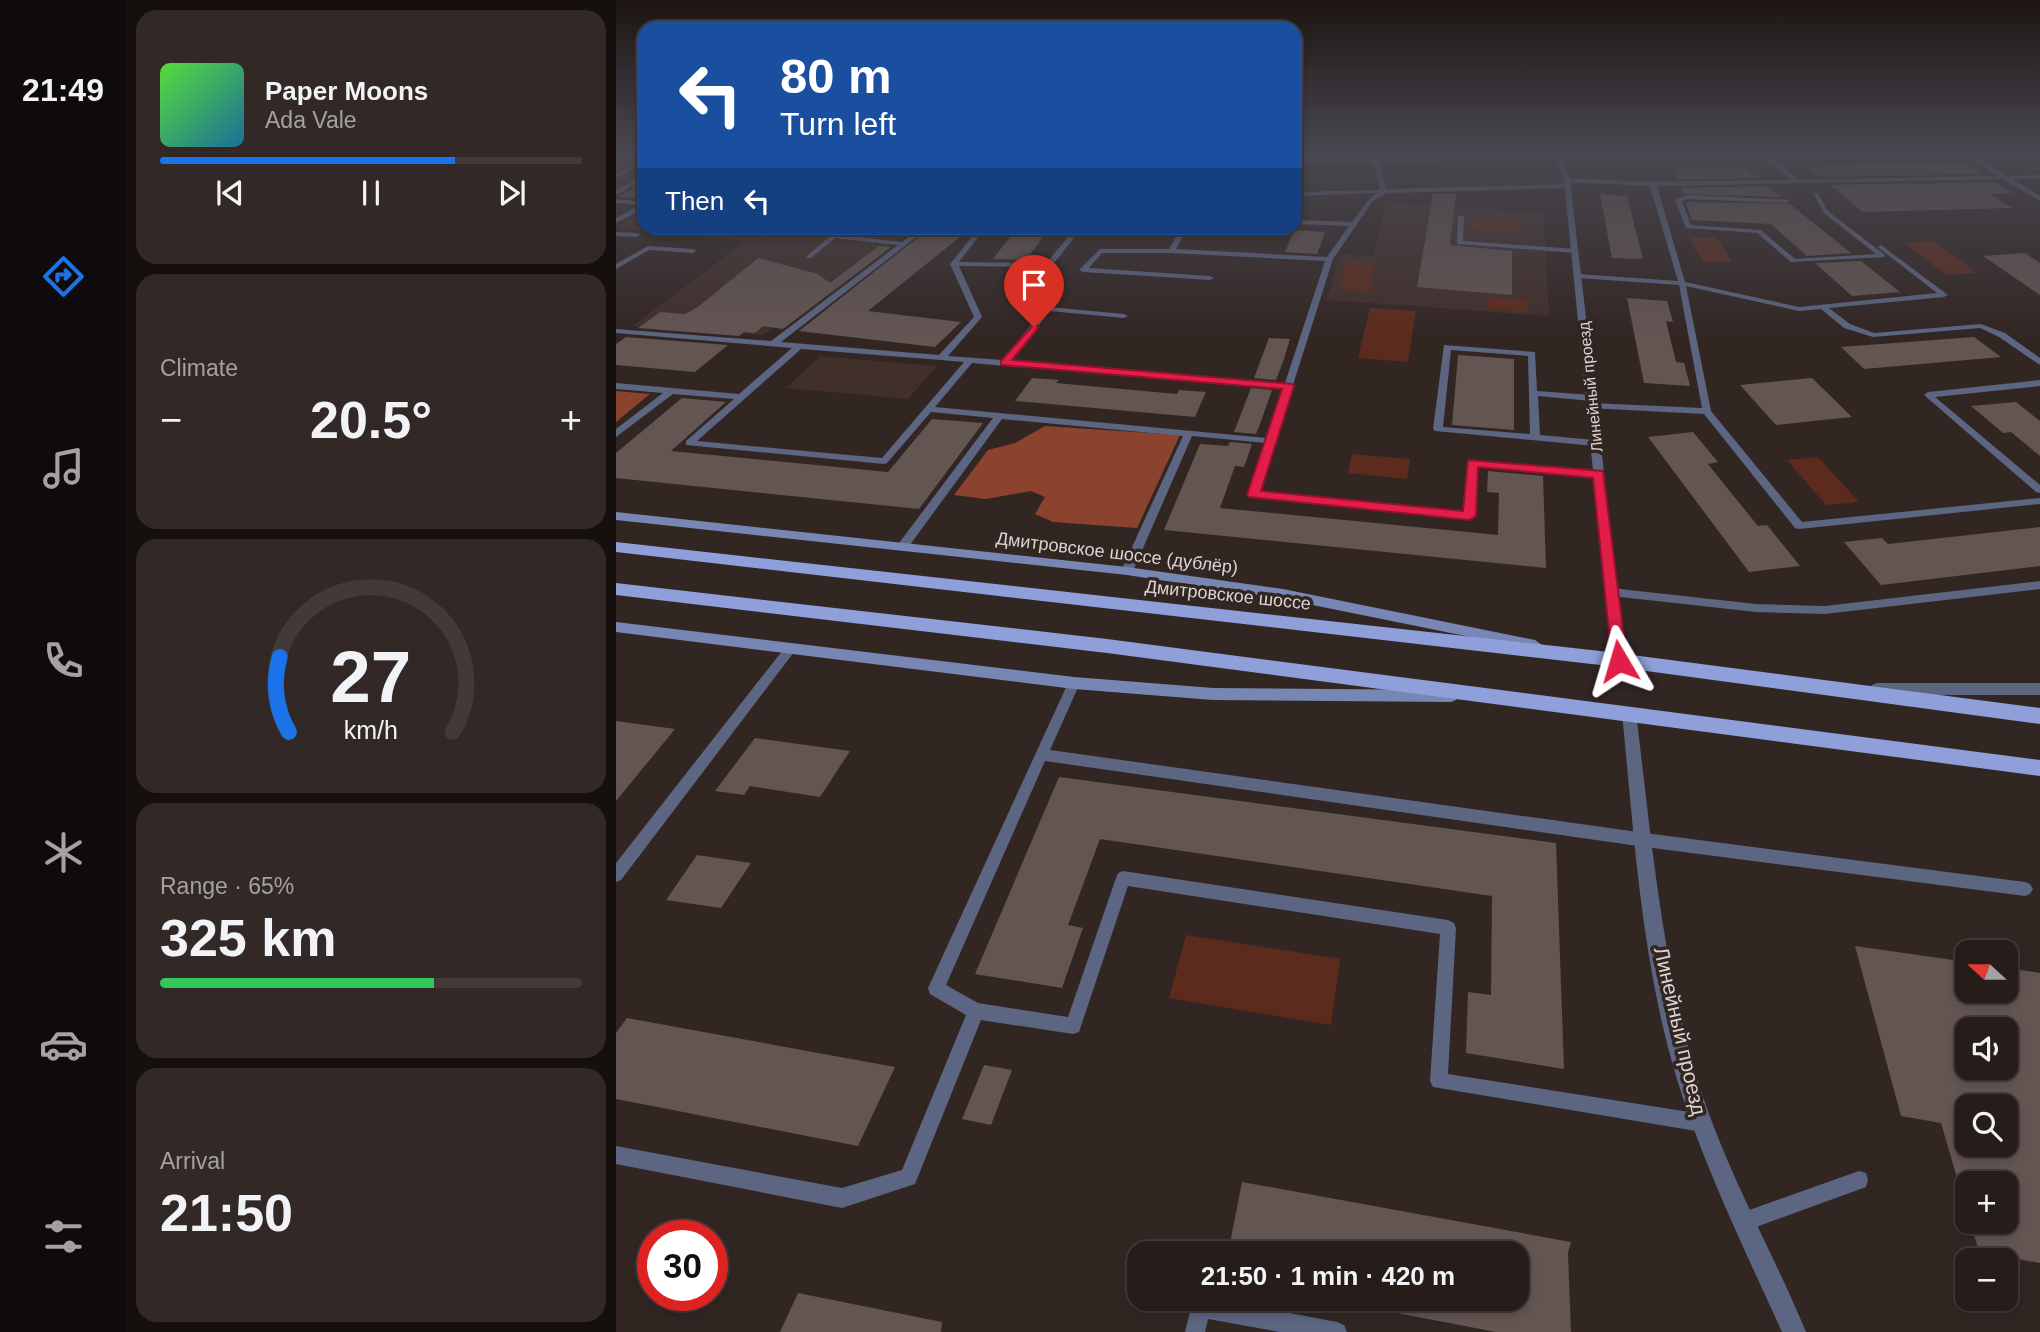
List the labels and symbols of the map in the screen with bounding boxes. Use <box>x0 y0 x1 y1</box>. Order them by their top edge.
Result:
pin <box>1004 255 1064 327</box>
street label: Линейный проезд <box>1575 320 1606 453</box>
street label: Дмитровское шоссе (дублёр) <box>995 528 1239 578</box>
street label: Дмитровское шоссе <box>1144 576 1312 614</box>
position arrow <box>1582 624 1656 698</box>
north arrow <box>1955 940 2018 1003</box>
street label: Линейный проезд <box>1650 944 1711 1117</box>
speed limit sign: 30 <box>637 1220 728 1311</box>

